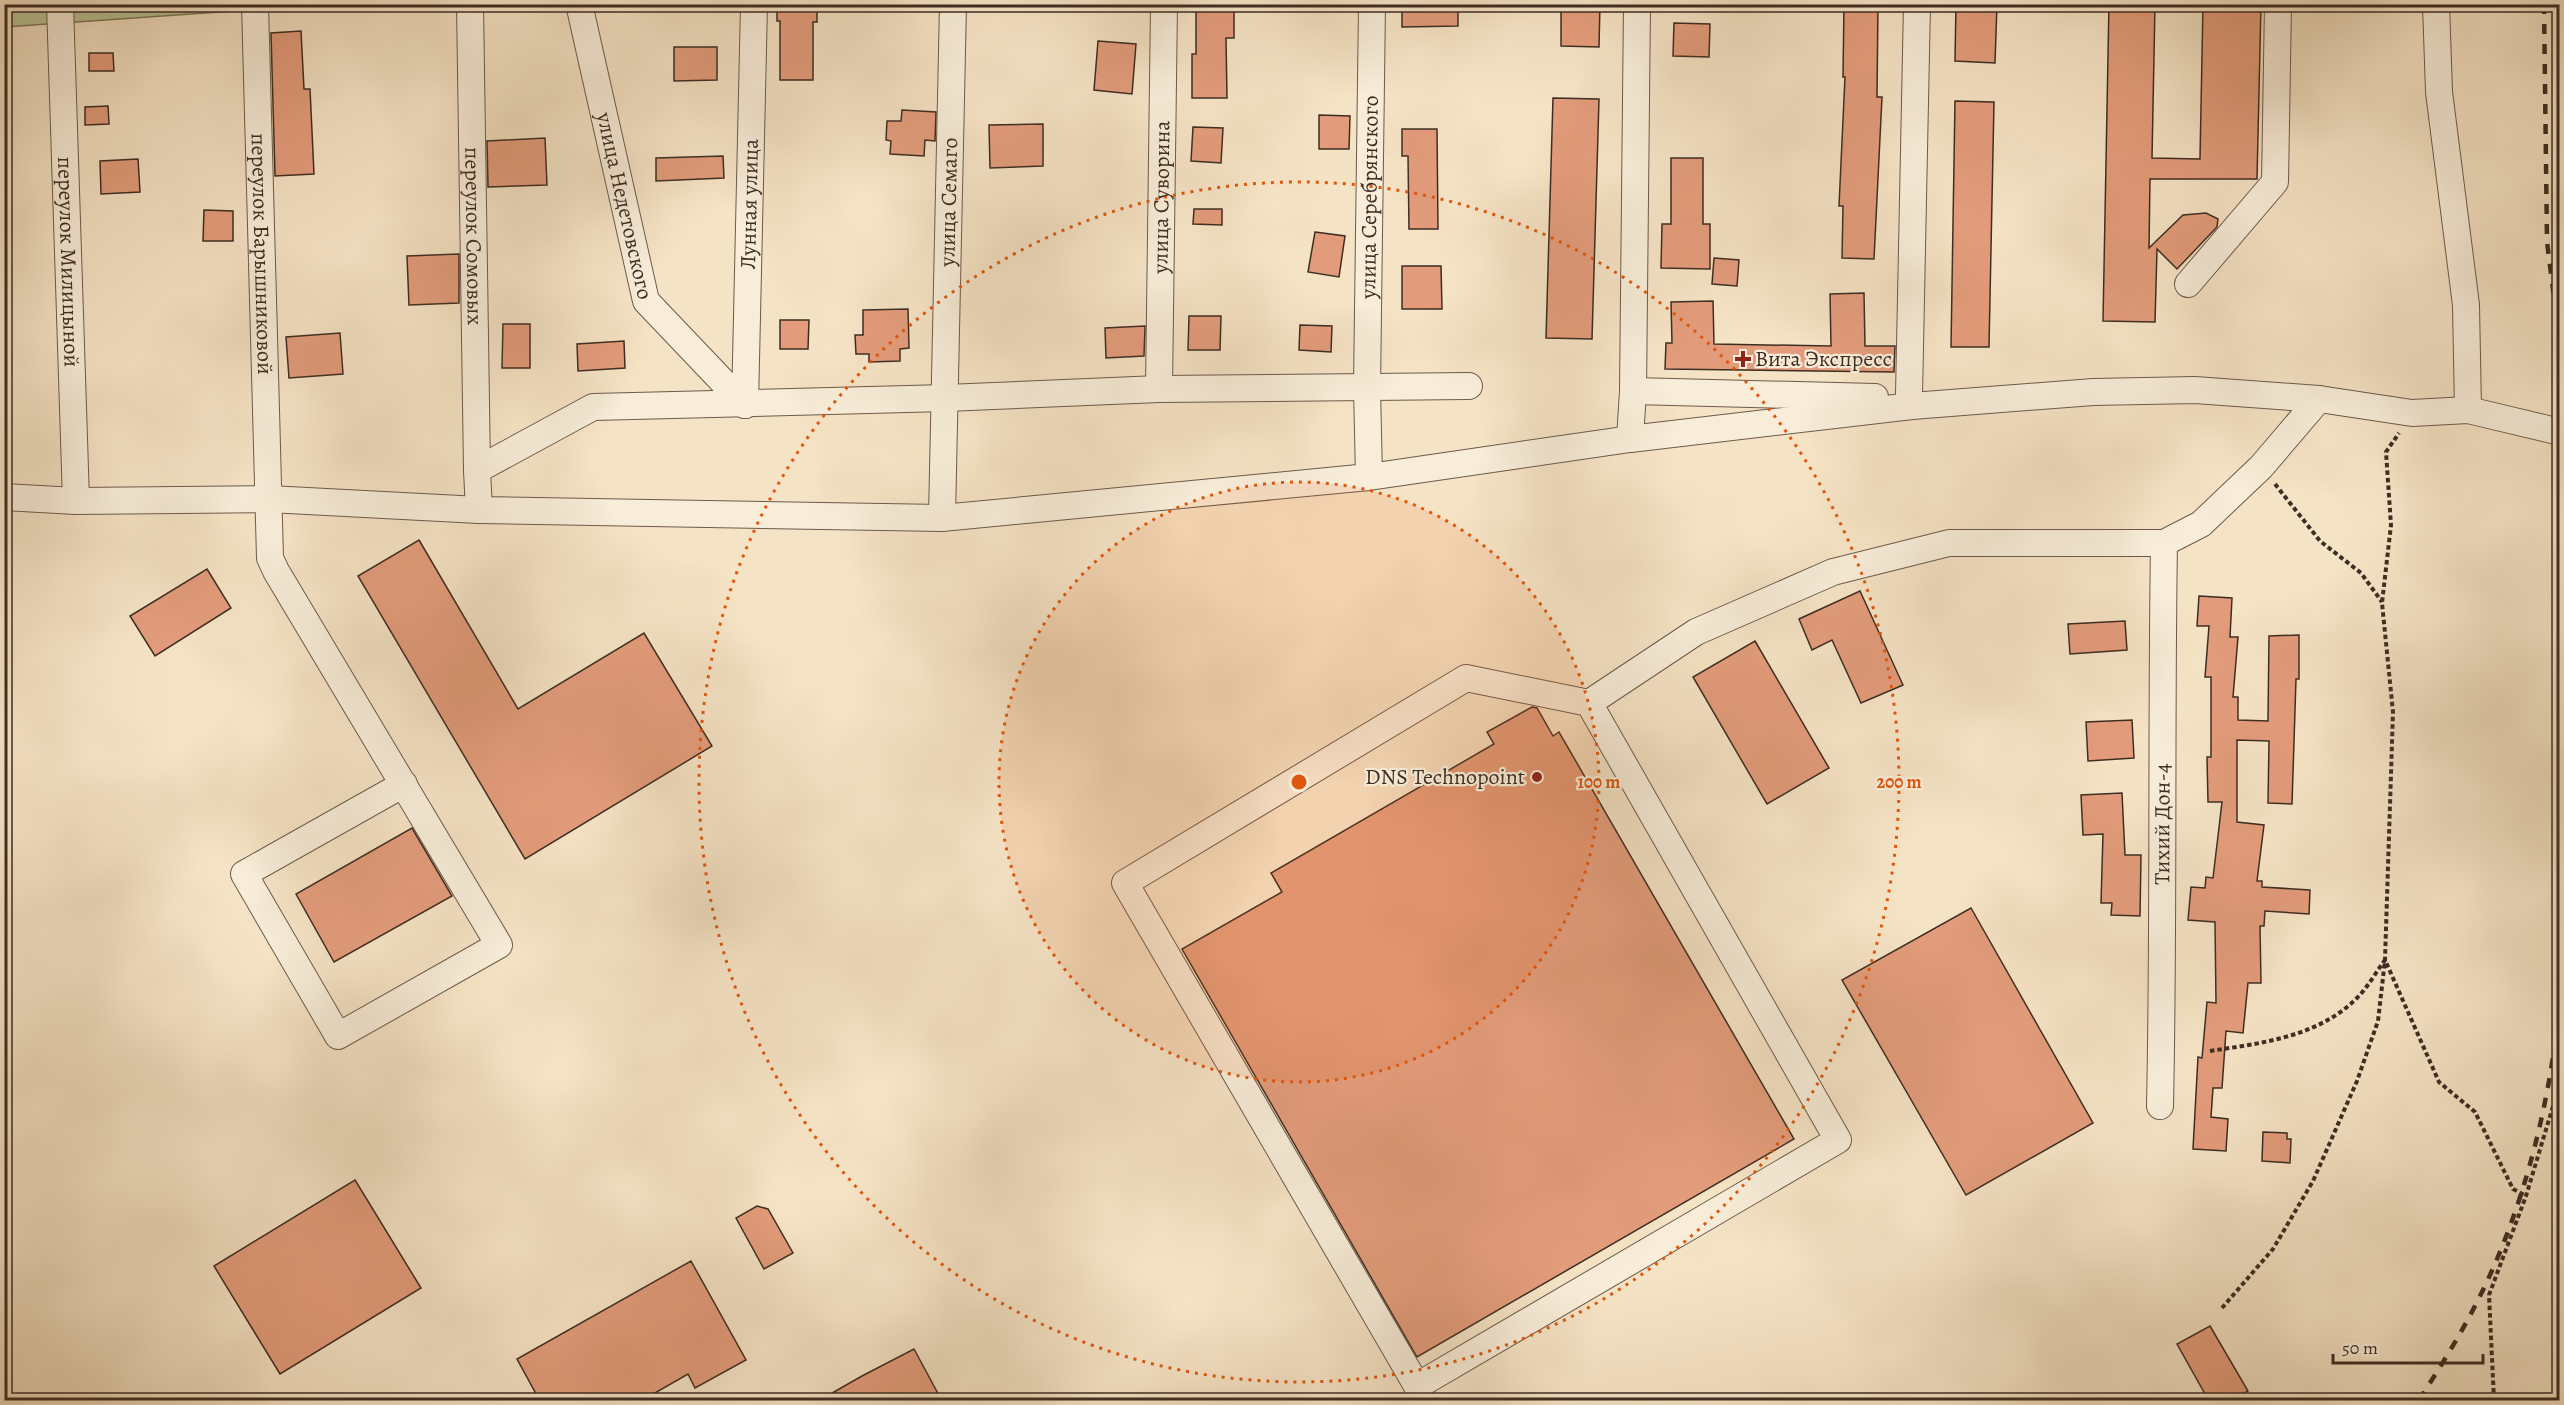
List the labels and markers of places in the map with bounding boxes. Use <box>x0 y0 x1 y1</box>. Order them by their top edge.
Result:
place label: Вита Экспресс <box>1755 344 1892 374</box>
marker: Вита Экспресс <box>1736 352 1750 366</box>
place label: DNS Technopoint <box>1365 762 1525 792</box>
marker: DNS Technopoint <box>1530 770 1544 784</box>
centre of rings <box>1289 772 1309 792</box>

